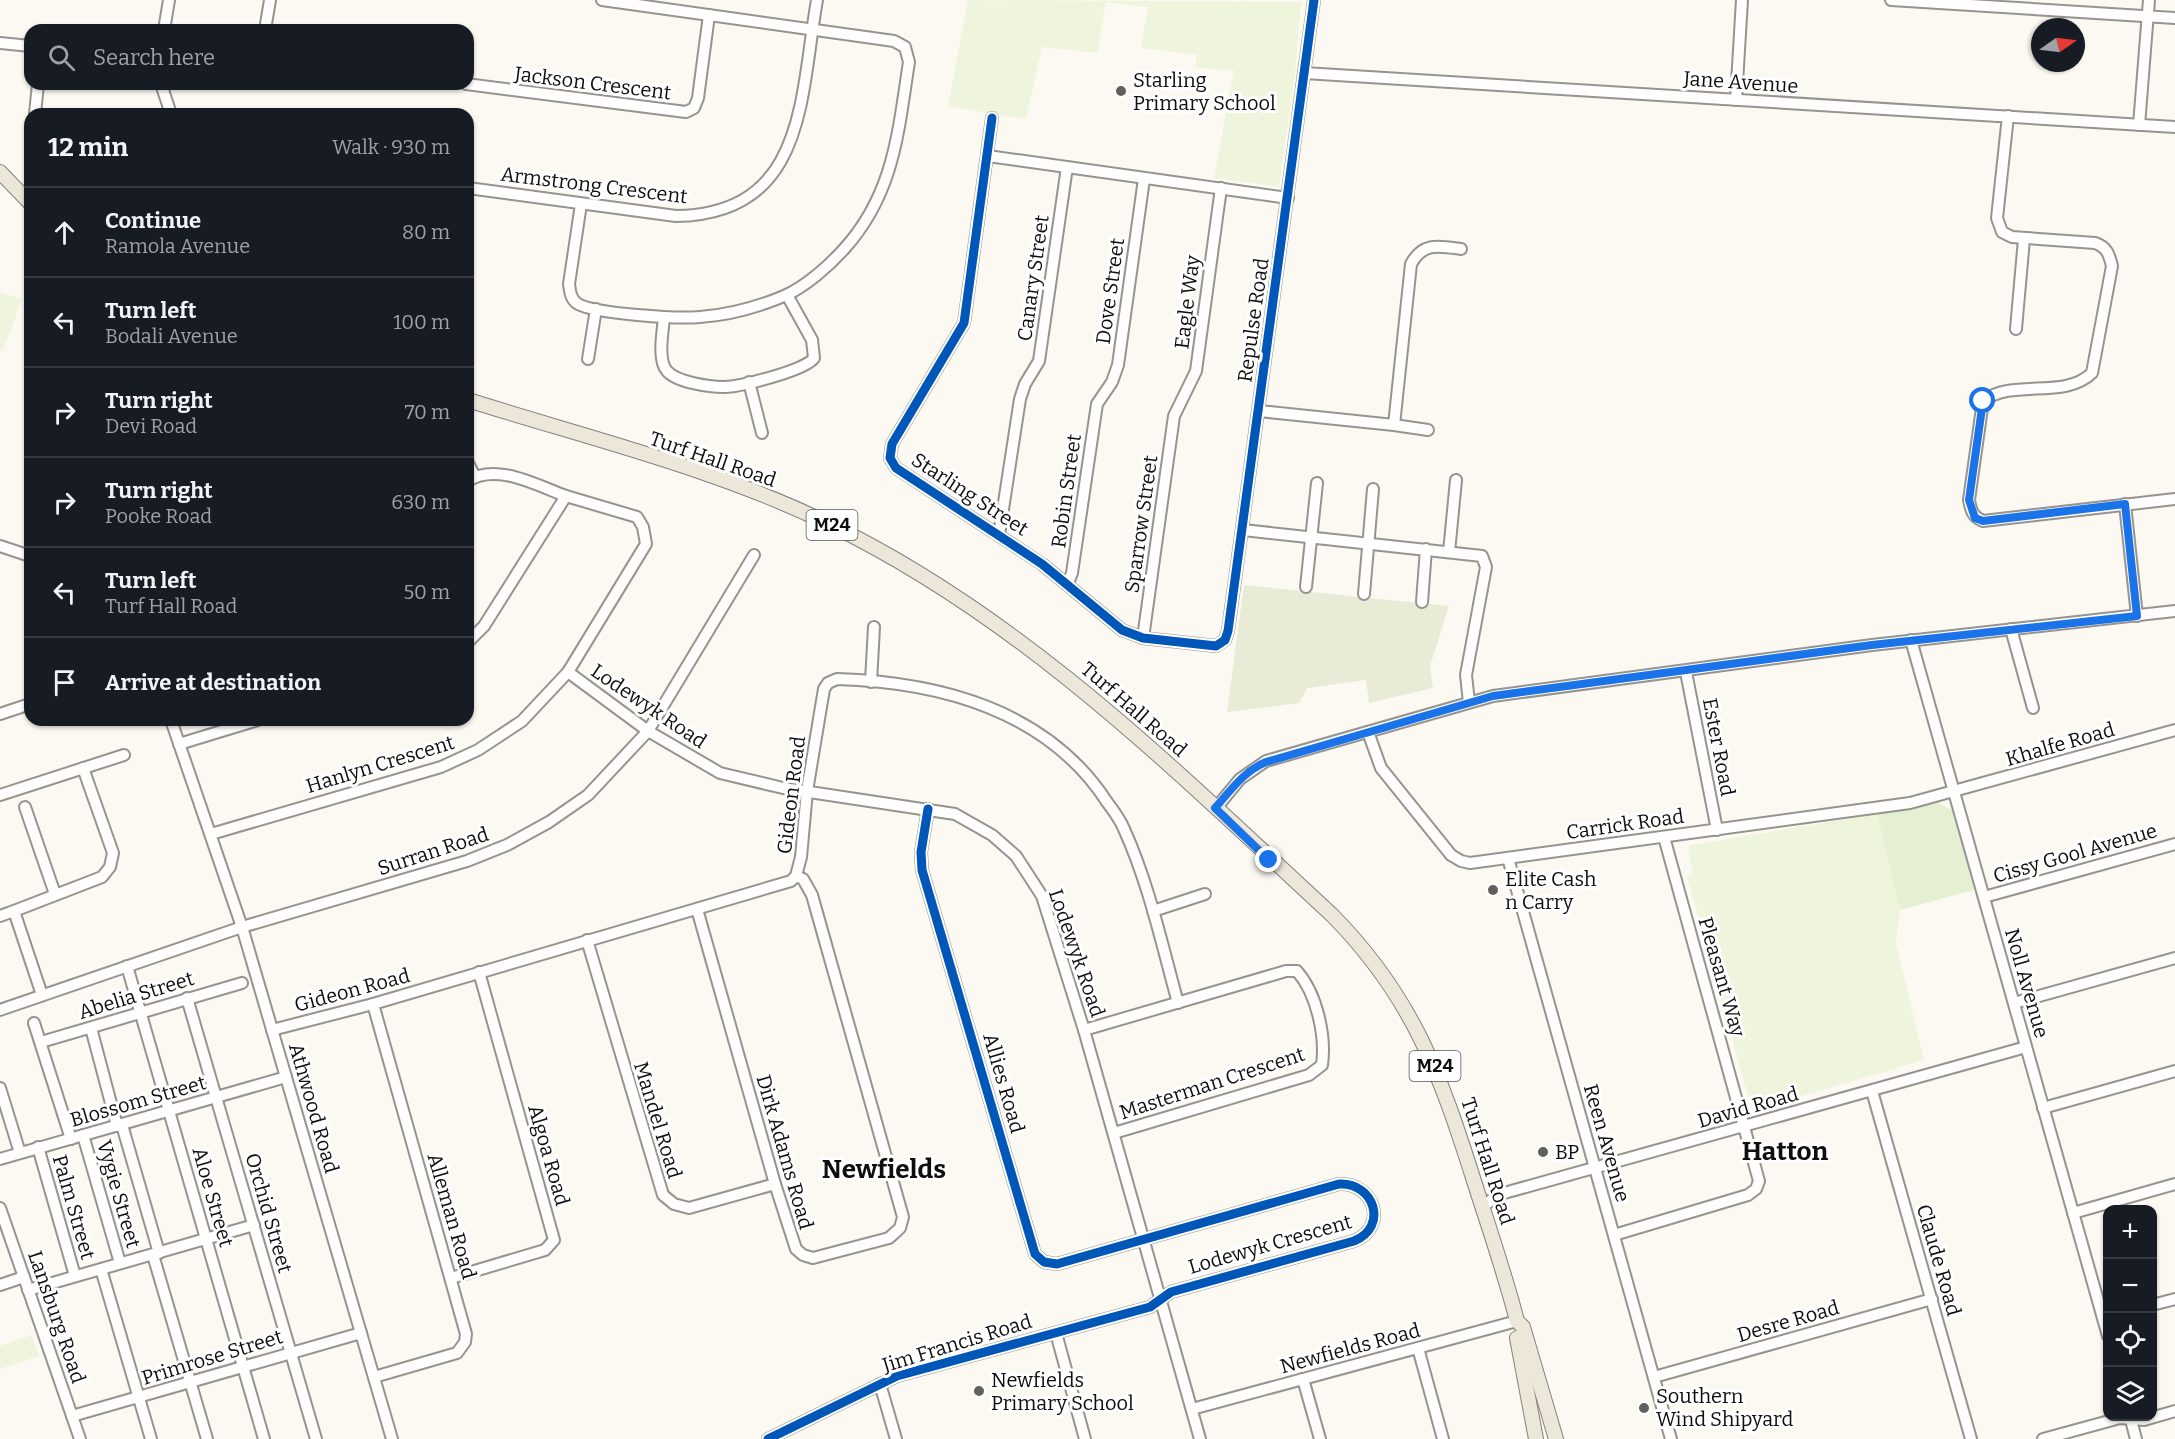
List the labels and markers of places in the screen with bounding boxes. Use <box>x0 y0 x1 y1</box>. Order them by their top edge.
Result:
place label: Starling Primary School <box>1133 68 1276 115</box>
marker: Starling Primary School <box>1114 84 1128 98</box>
place label: Elite Cash n Carry <box>1505 867 1597 914</box>
marker: Elite Cash n Carry <box>1486 883 1500 897</box>
place label: BP <box>1555 1140 1579 1164</box>
marker: BP <box>1536 1145 1550 1159</box>
place label: Newfields Primary School <box>991 1368 1134 1415</box>
marker: Newfields Primary School <box>972 1384 986 1398</box>
place label: Southern Wind Shipyard <box>1656 1384 1793 1431</box>
marker: Southern Wind Shipyard <box>1637 1401 1651 1415</box>

